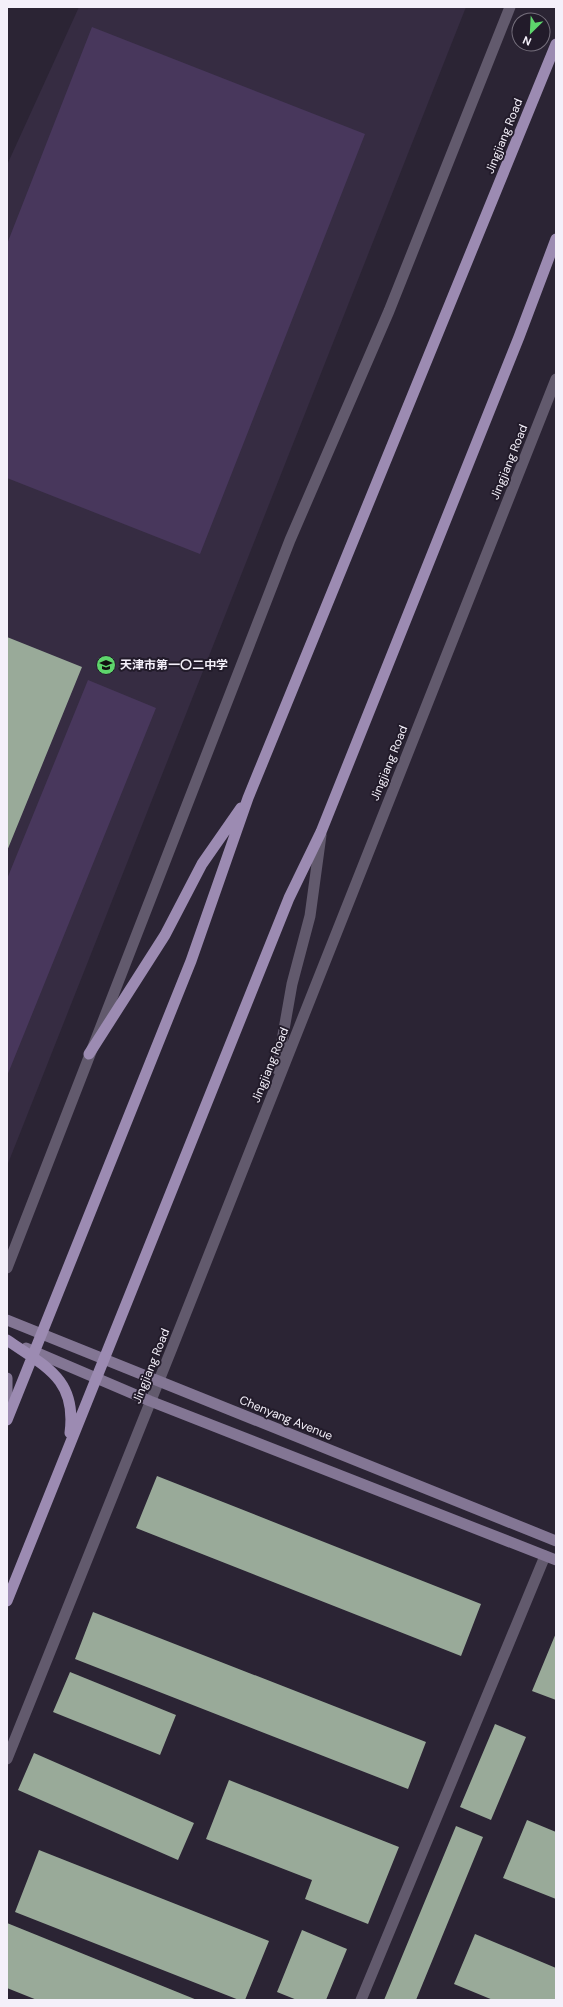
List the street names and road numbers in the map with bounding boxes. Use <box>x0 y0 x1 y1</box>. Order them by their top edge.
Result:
street label: Jingjiang Road <box>482 96 526 176</box>
street label: Jingjiang Road <box>487 422 531 502</box>
street label: Jingjiang Road <box>367 723 411 803</box>
street label: Jingjiang Road <box>248 1025 292 1105</box>
street label: Jingjiang Road <box>129 1326 173 1406</box>
street label: Chenyang Avenue <box>237 1392 335 1444</box>

